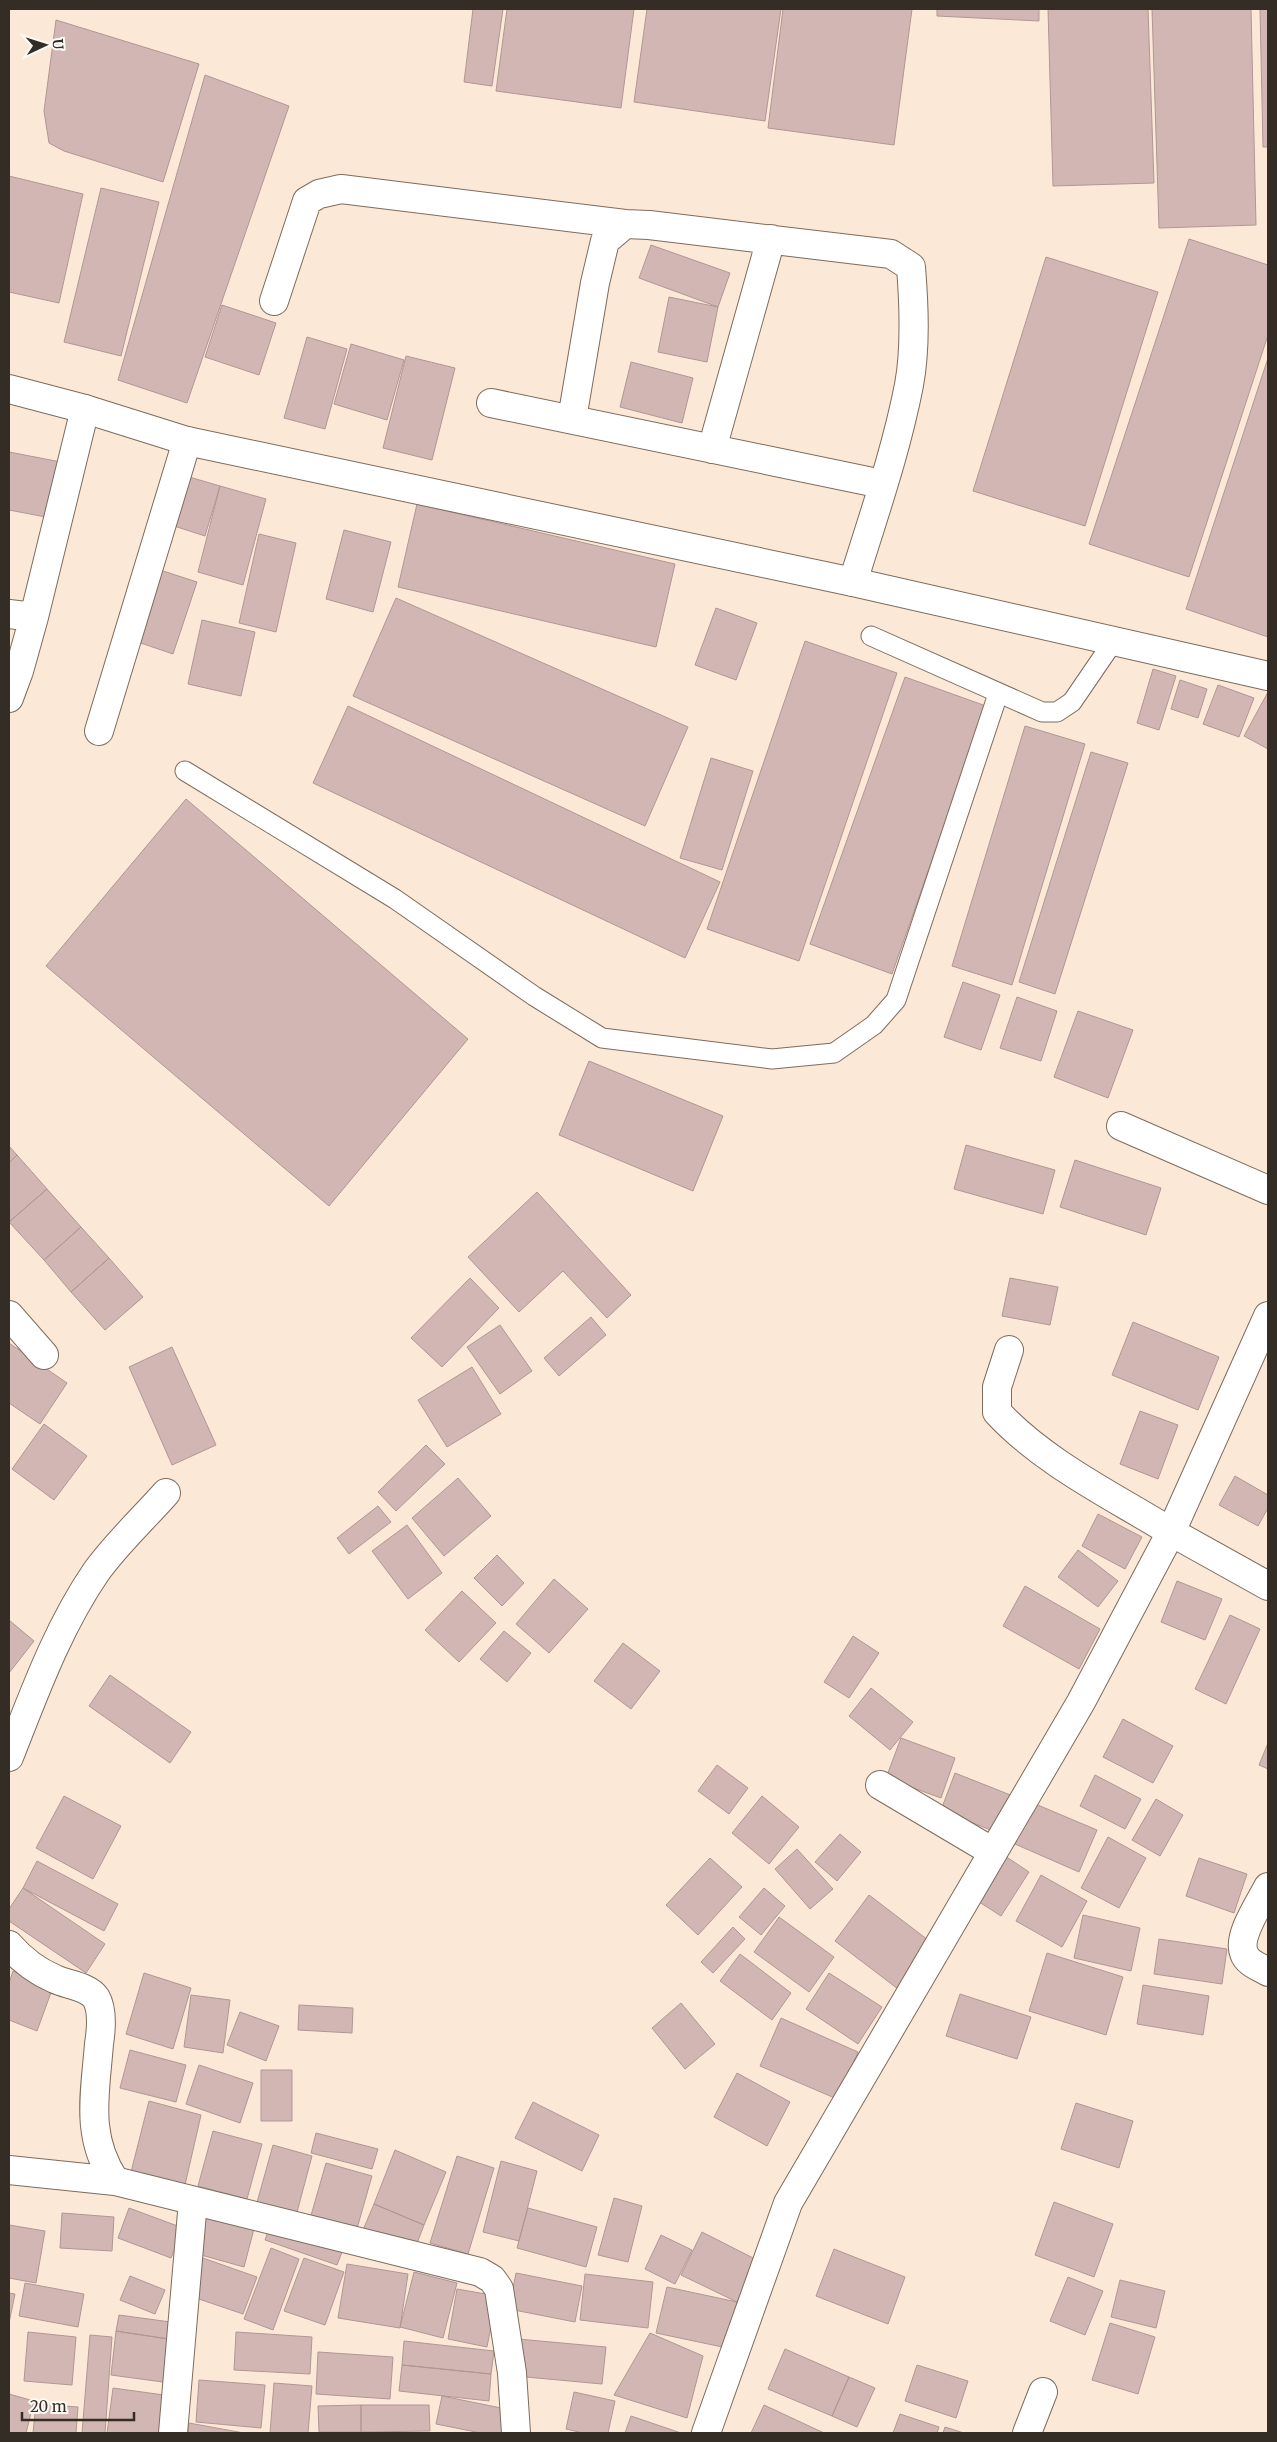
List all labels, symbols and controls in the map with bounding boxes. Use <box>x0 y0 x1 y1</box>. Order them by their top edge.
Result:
north arrow <box>20 20 70 70</box>
text: U <box>49 38 67 51</box>
scale bar <box>22 2390 135 2422</box>
text: 20 m <box>30 2397 67 2416</box>

